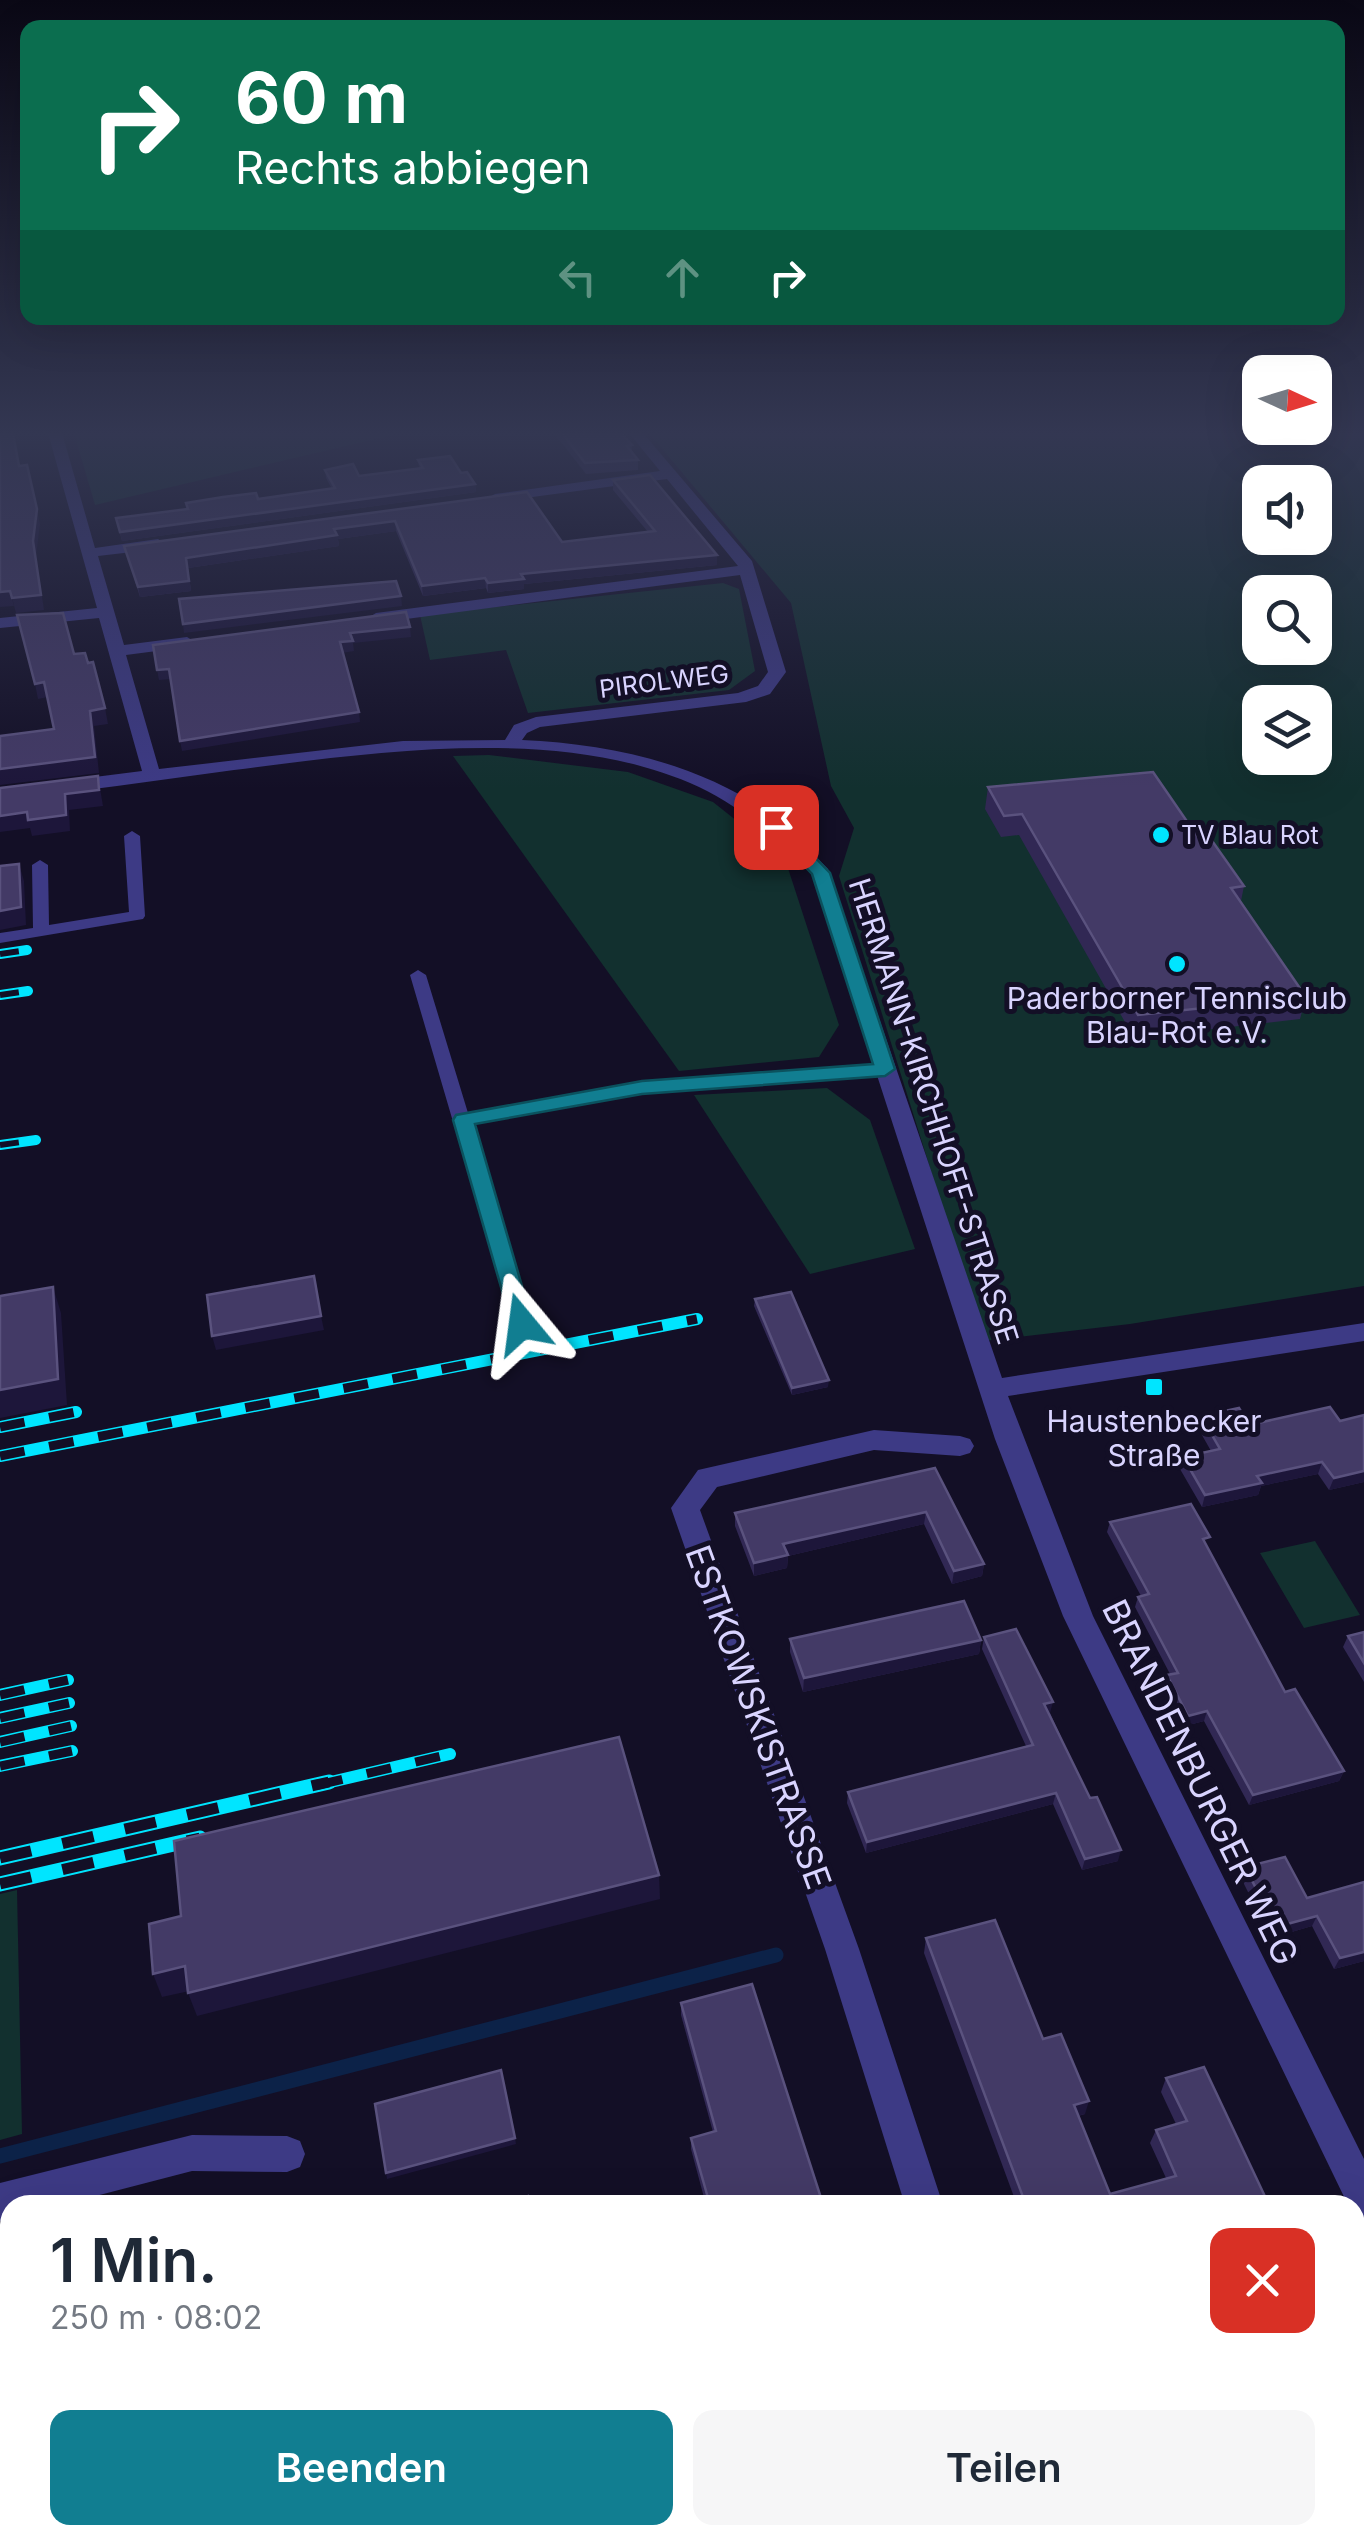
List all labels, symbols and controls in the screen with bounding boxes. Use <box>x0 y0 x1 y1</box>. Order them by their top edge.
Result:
text: 60 m <box>235 55 408 140</box>
icon: right <box>70 60 200 190</box>
text: Rechts abbiegen <box>235 140 590 195</box>
icon: left <box>550 250 605 305</box>
icon: ahead <box>655 250 710 305</box>
icon: right <box>760 250 815 305</box>
north arrow <box>1242 355 1332 445</box>
map controls <box>1242 355 1332 775</box>
button: sound <box>1242 465 1332 555</box>
button: search <box>1242 575 1332 665</box>
street label: PIROLWEG <box>597 658 731 704</box>
button: layers <box>1242 685 1332 775</box>
pin <box>734 785 819 870</box>
icon: arrive <box>749 800 804 855</box>
place label: TV Blau Rot <box>1181 820 1319 850</box>
marker: TV Blau Rot <box>1150 824 1172 846</box>
street label: HERMANN-KIRCHHOFF-STRASSE <box>842 873 1026 1349</box>
marker: Paderborner Tennisclub Blau-Rot e.V. <box>1166 953 1188 975</box>
place label: Paderborner Tennisclub Blau-Rot e.V. <box>1007 980 1347 1050</box>
position arrow <box>470 1272 574 1376</box>
marker: Haustenbecker Straße <box>1143 1376 1165 1398</box>
place label: Haustenbecker Straße <box>1046 1403 1262 1473</box>
street label: ESTKOWSKISTRASSE <box>677 1539 841 1895</box>
street label: BRANDENBURGER WEG <box>1094 1592 1308 1972</box>
text: 1 Min. <box>50 2224 217 2296</box>
button: close <box>1210 2228 1315 2333</box>
text: 250 m · 08:02 <box>50 2298 262 2337</box>
button: Beenden <box>50 2410 673 2525</box>
button: Teilen <box>693 2410 1315 2525</box>

